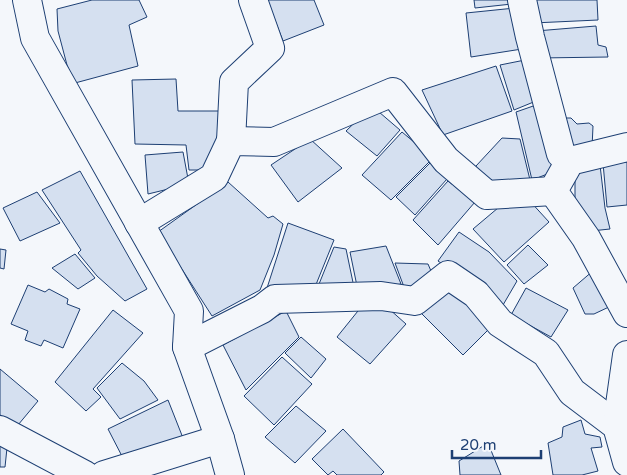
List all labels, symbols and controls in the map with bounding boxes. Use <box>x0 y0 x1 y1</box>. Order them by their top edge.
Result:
scale bar <box>452 428 541 460</box>
text: 20 m <box>460 436 497 454</box>

